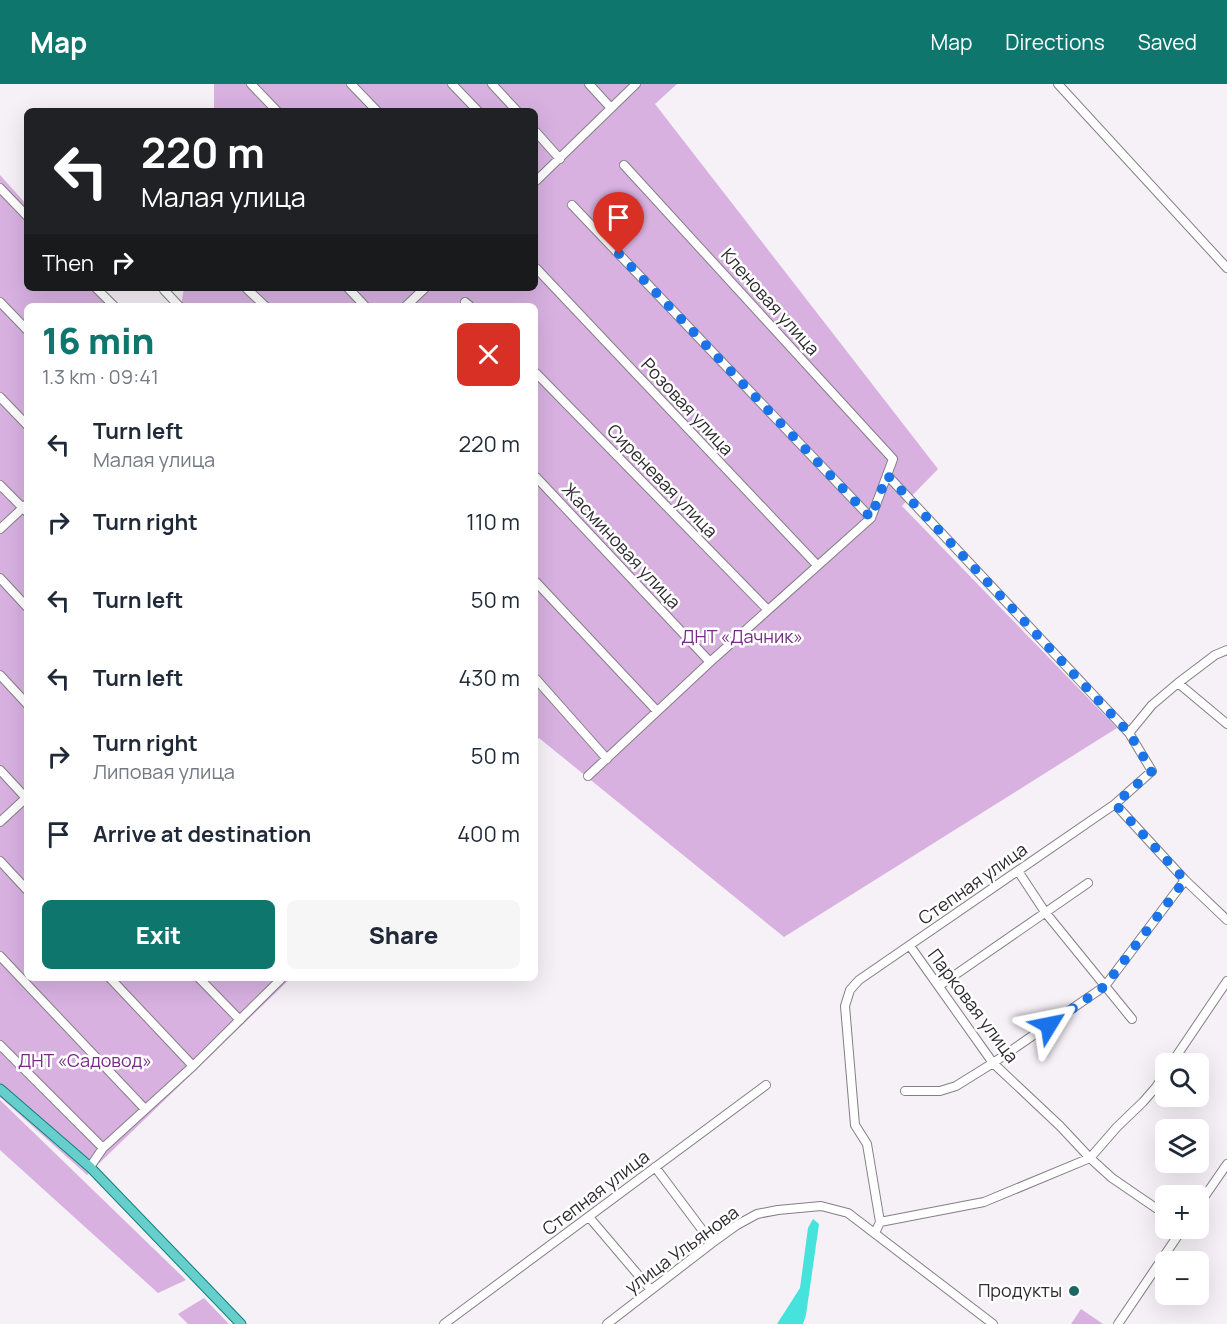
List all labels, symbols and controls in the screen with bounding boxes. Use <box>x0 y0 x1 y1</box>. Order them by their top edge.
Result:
text: Map <box>30 23 87 61</box>
text: Map <box>931 28 972 56</box>
text: Directions <box>1005 28 1105 56</box>
text: Saved <box>1138 28 1197 56</box>
text: 220 m <box>141 123 265 181</box>
icon: left <box>42 132 120 210</box>
text: Малая улица <box>141 178 306 215</box>
pin <box>593 192 644 254</box>
icon: arrive <box>602 201 635 234</box>
street label: Кленовая улица <box>716 243 825 360</box>
icon: right <box>106 246 139 279</box>
text: Then <box>42 248 94 278</box>
text: 16 min <box>42 316 154 365</box>
button: close <box>457 323 520 386</box>
street label: Розовая улица <box>636 352 739 460</box>
text: 1.3 km · 09:41 <box>42 363 159 390</box>
text: Turn left <box>93 416 183 446</box>
street label: Сиреневая улица <box>602 418 723 542</box>
icon: left <box>42 428 75 461</box>
text: 220 m <box>458 429 520 459</box>
text: Малая улица <box>93 446 215 473</box>
street label: Жасминовая улица <box>557 477 686 613</box>
icon: right <box>42 506 75 539</box>
text: Turn right <box>93 507 198 537</box>
text: 110 m <box>466 507 520 537</box>
icon: left <box>42 584 75 617</box>
text: Turn left <box>93 585 183 615</box>
text: 50 m <box>471 585 520 615</box>
park label: ДНТ «Дачник» <box>681 624 803 648</box>
icon: left <box>42 662 75 695</box>
text: Turn left <box>93 663 183 693</box>
text: 430 m <box>458 663 520 693</box>
text: Turn right <box>93 728 198 758</box>
icon: right <box>42 740 75 773</box>
text: 50 m <box>471 741 520 771</box>
text: Липовая улица <box>93 758 235 785</box>
icon: arrive <box>42 818 75 851</box>
text: Arrive at destination <box>93 819 311 849</box>
text: 400 m <box>457 819 520 849</box>
street label: Степная улица <box>913 837 1032 930</box>
button: Exit <box>42 900 275 969</box>
button: Share <box>287 900 520 969</box>
street label: Парковая улица <box>923 944 1024 1067</box>
position arrow <box>1017 993 1081 1057</box>
park label: ДНТ «Садовод» <box>18 1048 152 1072</box>
map controls <box>1155 1053 1209 1305</box>
button: search <box>1155 1053 1209 1107</box>
button: layers <box>1155 1119 1209 1173</box>
street label: Степная улица <box>537 1144 654 1240</box>
button: + <box>1155 1185 1209 1239</box>
street label: улица Ульянова <box>620 1200 743 1299</box>
button: − <box>1155 1251 1209 1305</box>
place label: Продукты <box>978 1278 1062 1302</box>
marker: Продукты <box>1067 1284 1081 1298</box>

